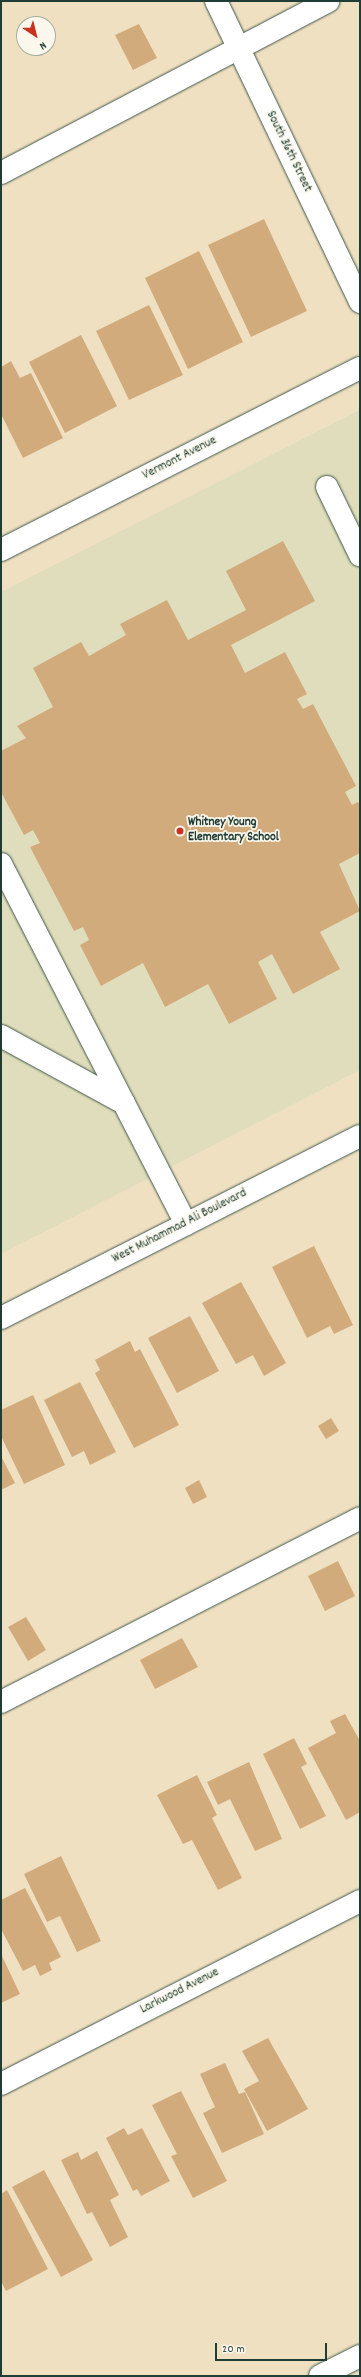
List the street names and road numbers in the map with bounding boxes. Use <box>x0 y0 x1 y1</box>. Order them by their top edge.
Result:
street label: South 36th Street <box>262 109 314 195</box>
street label: Vermont Avenue <box>140 434 220 484</box>
street label: West Muhammad Ali Boulevard <box>110 1186 250 1268</box>
street label: Larkwood Avenue <box>138 1965 222 2019</box>

